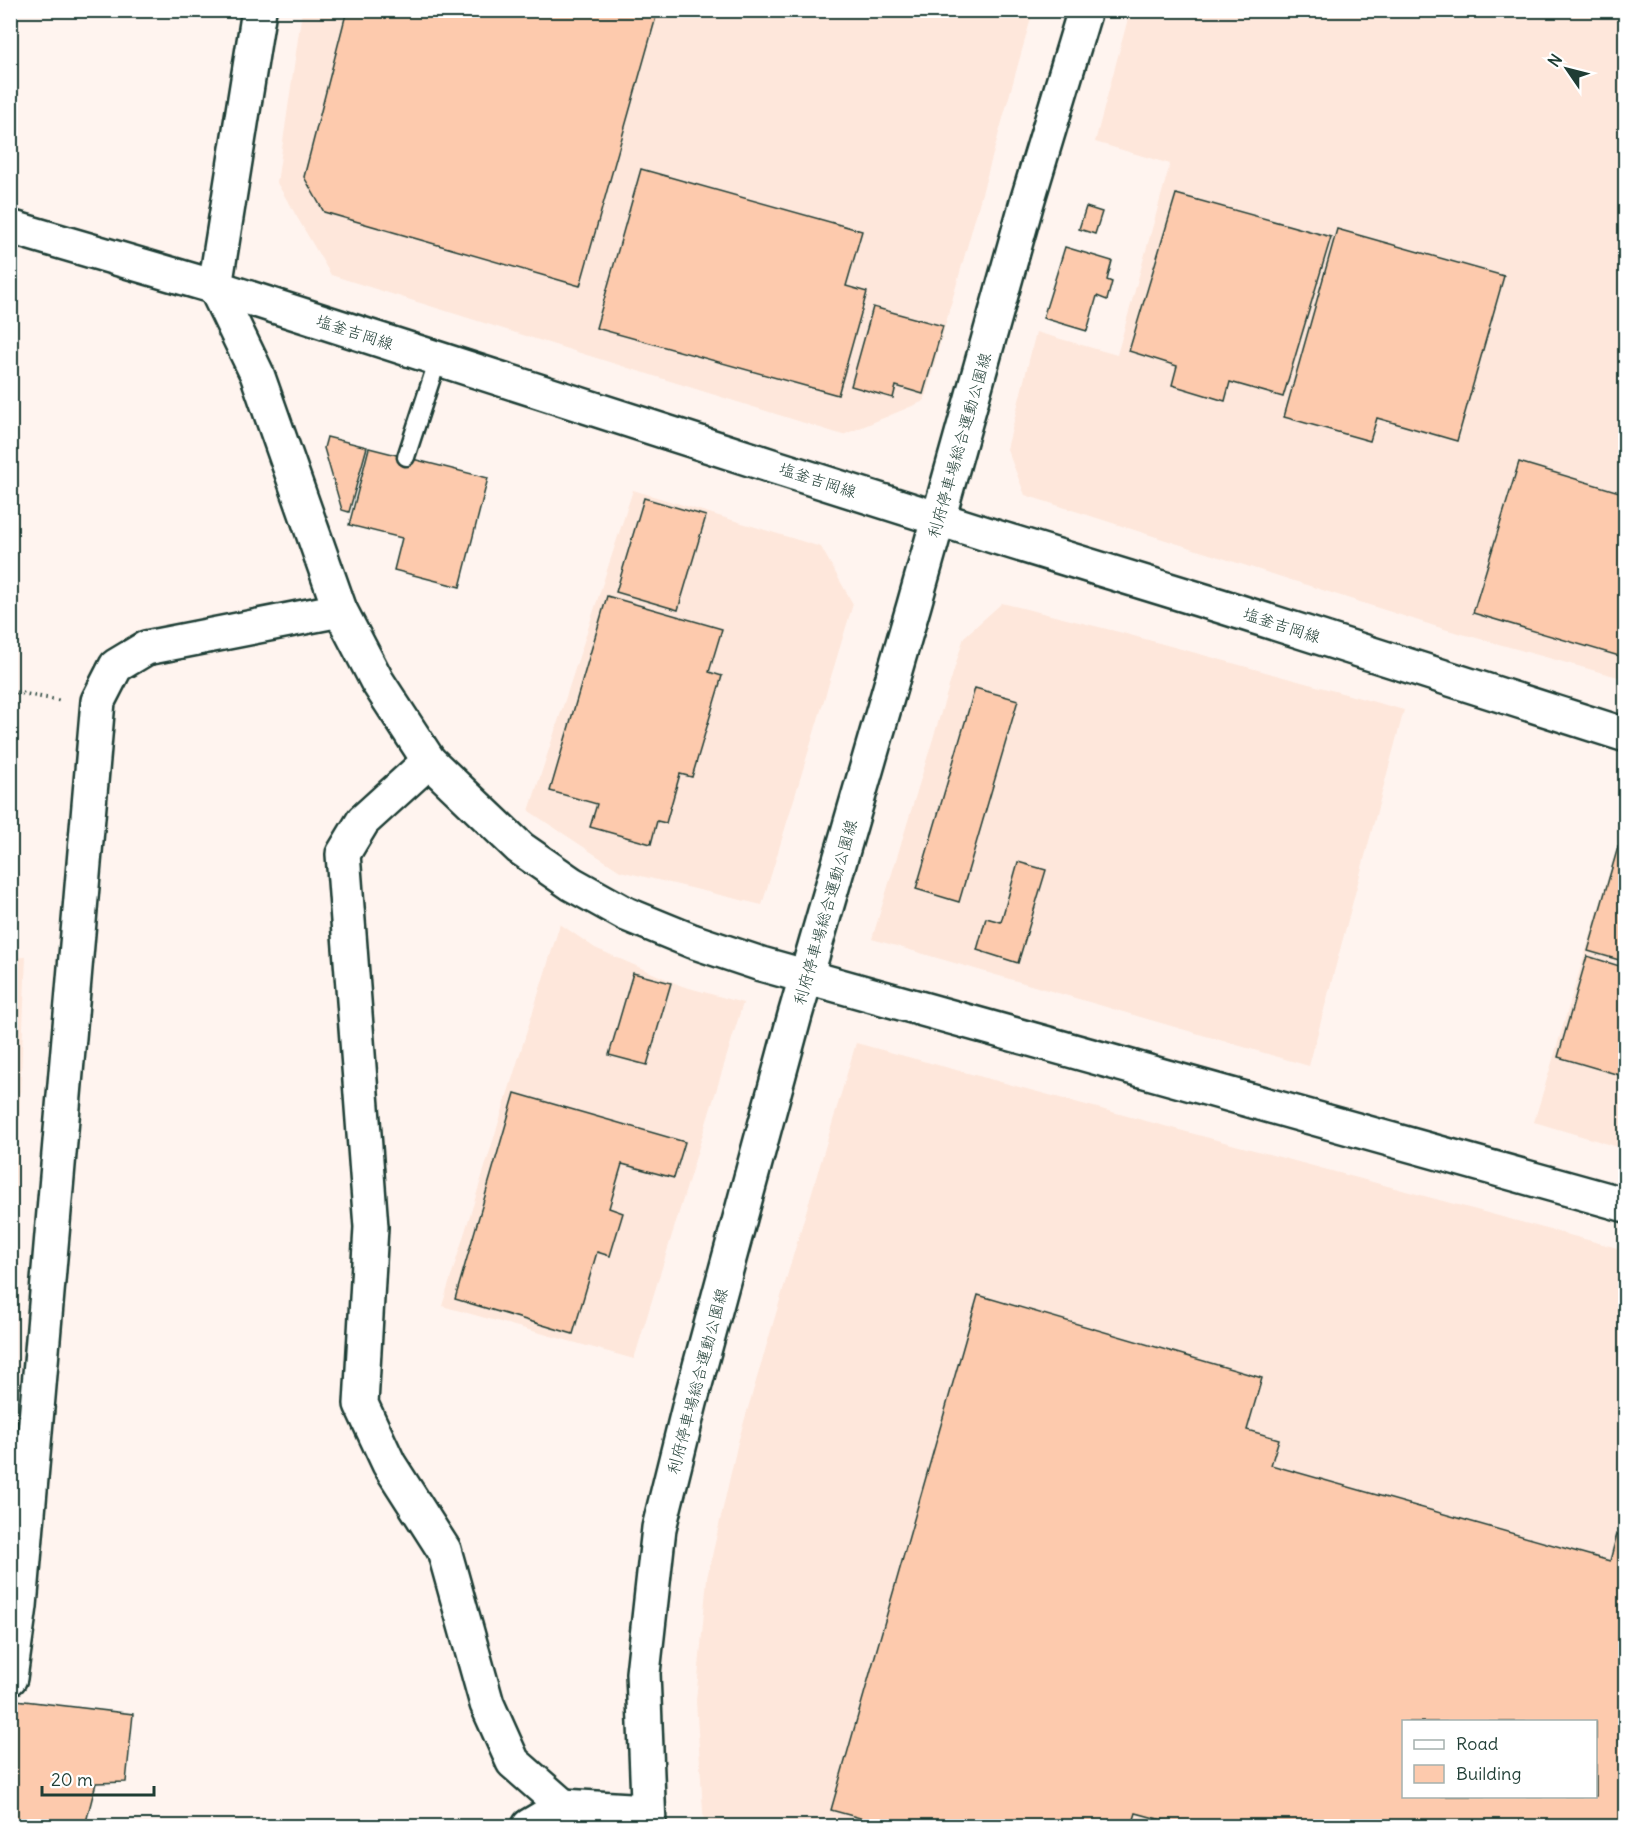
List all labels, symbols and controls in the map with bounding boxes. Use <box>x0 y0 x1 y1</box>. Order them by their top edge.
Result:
north arrow <box>1537 39 1597 99</box>
text: N <box>1543 50 1566 71</box>
street label: 塩釜吉岡線 <box>314 310 396 354</box>
street label: 利府停車場総合運動公園線 <box>923 350 995 540</box>
street label: 塩釜吉岡線 <box>777 458 859 502</box>
street label: 塩釜吉岡線 <box>1241 603 1323 647</box>
street label: 利府停車場総合運動公園線 <box>789 817 861 1007</box>
street label: 利府停車場総合運動公園線 <box>662 1286 732 1476</box>
legend <box>1402 1720 1597 1798</box>
text: Road <box>1456 1732 1499 1755</box>
scale bar <box>42 1759 154 1797</box>
text: Building <box>1456 1762 1521 1785</box>
text: 20 m <box>51 1768 93 1791</box>

